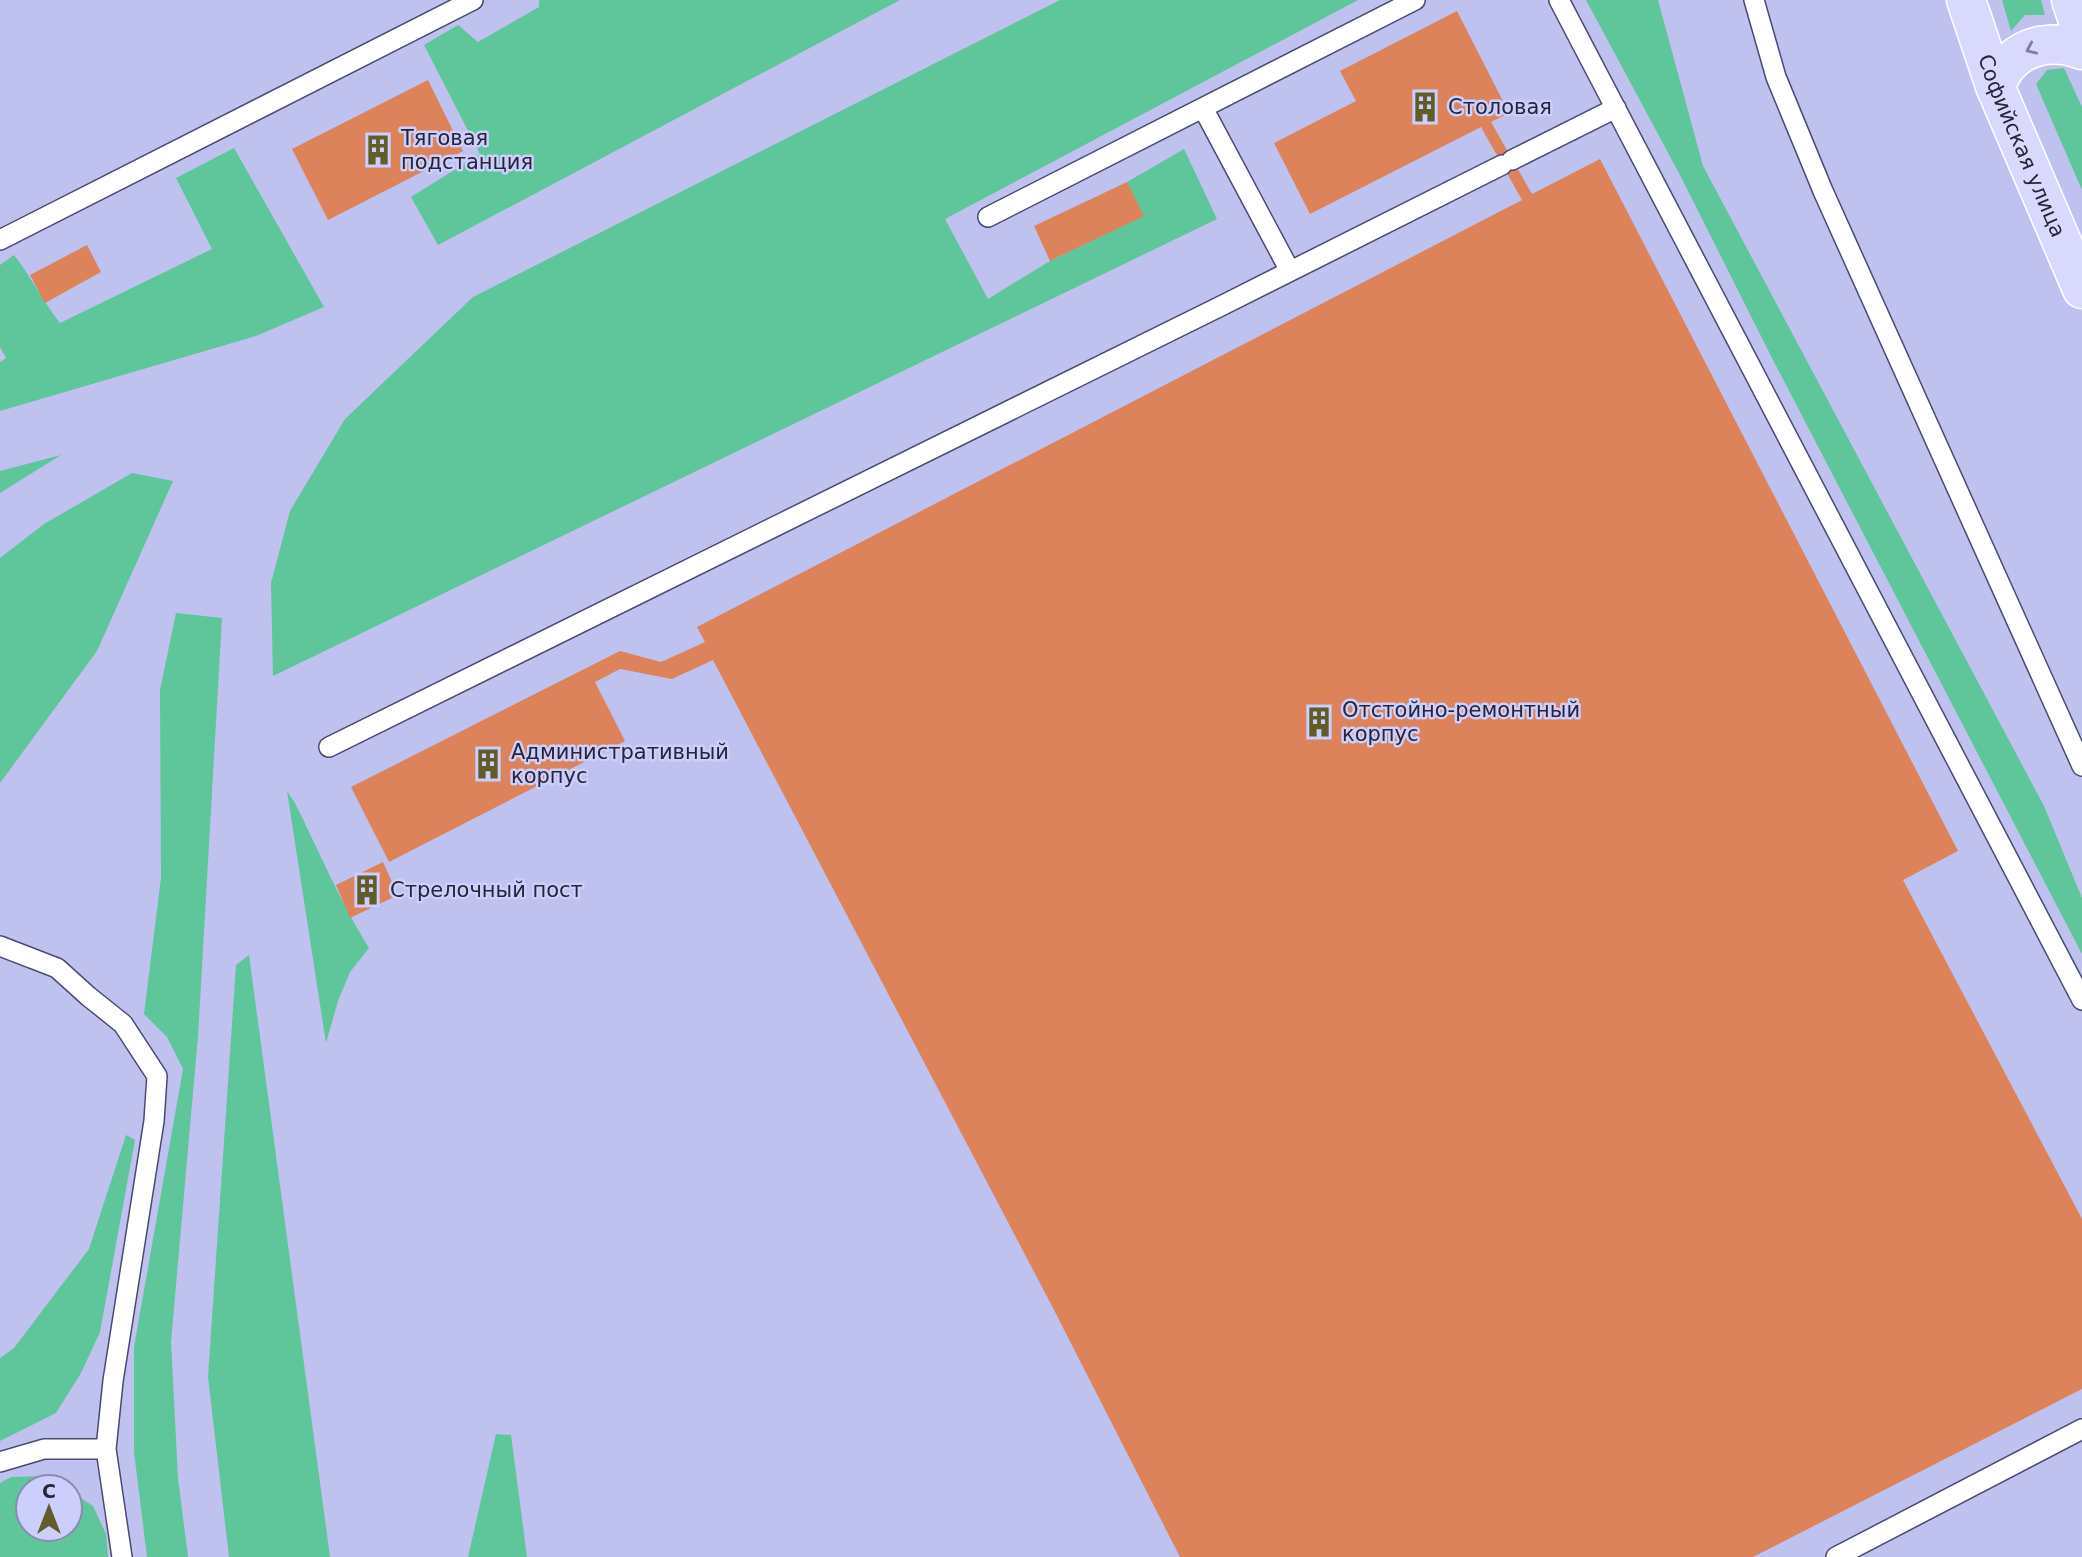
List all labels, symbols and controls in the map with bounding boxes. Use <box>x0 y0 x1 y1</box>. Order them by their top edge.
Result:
one-way arrow <box>2026 41 2038 55</box>
street label: Софийская улица <box>1973 51 2070 241</box>
building icon: Столовая <box>1408 90 1442 124</box>
place label: Столовая <box>1448 95 1552 119</box>
place label: Тяговая подстанция <box>400 126 533 174</box>
building icon: Тяговая подстанция <box>361 133 395 167</box>
place label: Отстойно-ремонтный корпус <box>1342 698 1580 746</box>
building icon: Отстойно-ремонтный корпус <box>1302 705 1336 739</box>
place label: Административный корпус <box>511 740 729 788</box>
building icon: Административный корпус <box>471 747 505 781</box>
building icon: Стрелочный пост <box>350 873 384 907</box>
place label: Стрелочный пост <box>390 878 583 902</box>
north arrow <box>14 1473 84 1543</box>
text: С <box>42 1480 56 1502</box>

